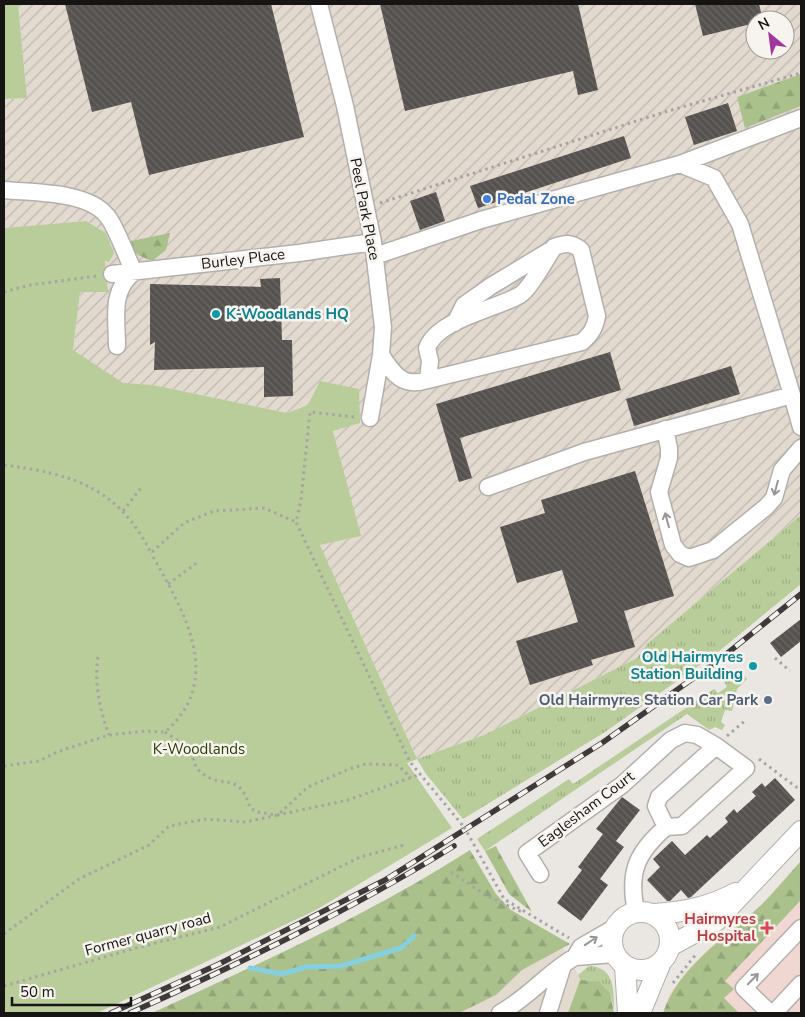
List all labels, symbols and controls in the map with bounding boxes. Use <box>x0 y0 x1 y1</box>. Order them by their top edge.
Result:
north arrow <box>745 10 795 60</box>
text: N <box>755 13 773 35</box>
street label: Peel Park Place <box>345 156 385 262</box>
place label: Pedal Zone <box>497 189 575 209</box>
marker: Pedal Zone <box>481 193 493 205</box>
street label: Burley Place <box>200 244 286 274</box>
place label: K-Woodlands HQ <box>226 304 349 324</box>
marker: K-Woodlands HQ <box>210 308 222 320</box>
one-way arrow <box>771 479 780 495</box>
one-way arrow <box>661 513 671 529</box>
place label: Old Hairmyres Station Building <box>630 647 743 684</box>
marker: Old Hairmyres Station Building <box>747 660 759 672</box>
place label: Old Hairmyres Station Car Park <box>539 690 759 710</box>
marker: Old Hairmyres Station Car Park <box>762 694 774 706</box>
park label: K-Woodlands <box>153 739 245 759</box>
street label: Eaglesham Court <box>534 766 639 852</box>
street label: Former quarry road <box>83 908 213 960</box>
place label: Hairmyres Hospital <box>684 909 756 946</box>
marker: Hairmyres Hospital <box>760 921 774 935</box>
one-way arrow <box>583 936 597 946</box>
one-way arrow <box>747 973 759 985</box>
scale bar <box>12 974 131 1006</box>
text: 50 m <box>20 982 55 1002</box>

